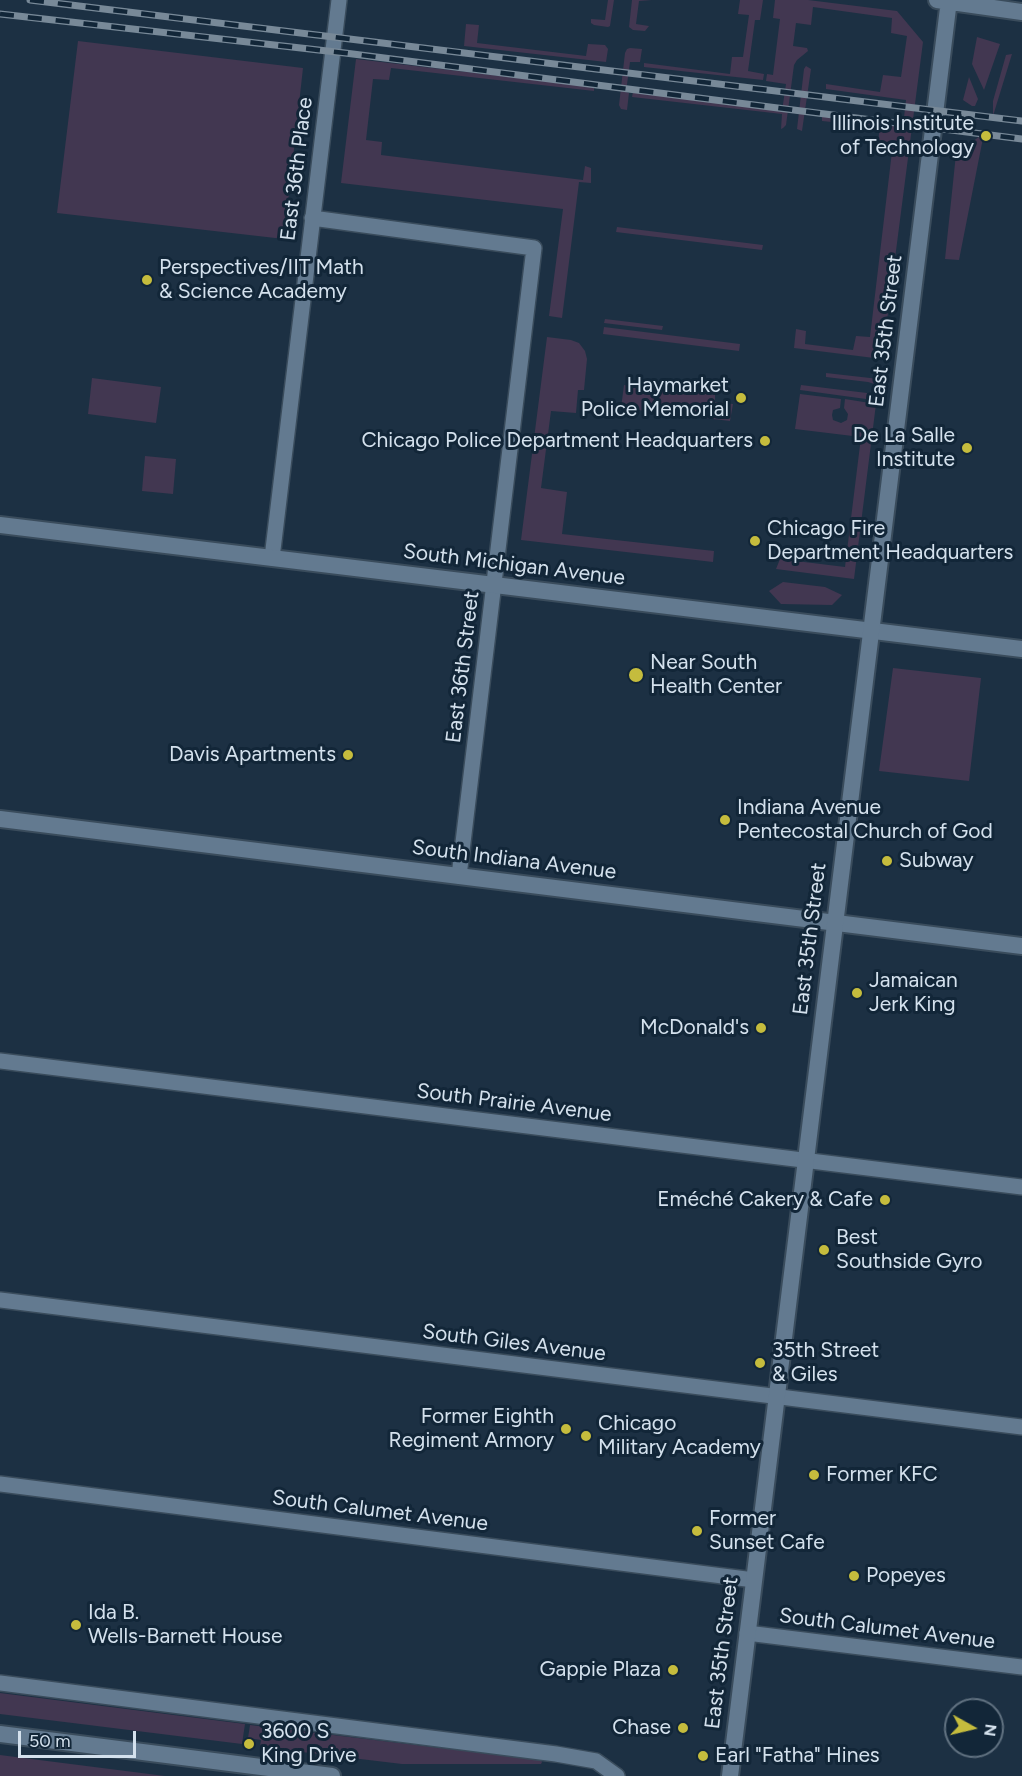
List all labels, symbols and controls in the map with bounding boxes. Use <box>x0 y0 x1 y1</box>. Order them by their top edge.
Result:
street label: East 36th Place <box>276 96 318 242</box>
place label: Illinois Institute of Technology <box>831 111 974 161</box>
marker: Illinois Institute of Technology <box>979 129 993 143</box>
street label: East 35th Street <box>864 253 908 409</box>
place label: Perspectives/IIT Math & Science Academy <box>159 255 364 305</box>
marker: Perspectives/IIT Math & Science Academy <box>140 273 154 287</box>
place label: Haymarket Police Memorial <box>581 373 729 423</box>
marker: Haymarket Police Memorial <box>734 391 748 405</box>
place label: De La Salle Institute <box>853 423 955 473</box>
place label: Chicago Police Department Headquarters <box>361 428 753 454</box>
marker: Chicago Police Department Headquarters <box>758 434 772 448</box>
marker: De La Salle Institute <box>960 441 974 455</box>
place label: Chicago Fire Department Headquarters <box>767 516 1013 566</box>
marker: Chicago Fire Department Headquarters <box>748 534 762 548</box>
street label: South Michigan Avenue <box>402 539 626 591</box>
street label: East 36th Street <box>441 590 485 744</box>
place label: Near South Health Center <box>650 650 782 700</box>
marker: Near South Health Center <box>627 666 645 684</box>
place label: Davis Apartments <box>169 742 336 768</box>
marker: Davis Apartments <box>341 748 355 762</box>
place label: Indiana Avenue Pentecostal Church of God <box>737 795 993 845</box>
marker: Indiana Avenue Pentecostal Church of God <box>718 813 732 827</box>
street label: South Indiana Avenue <box>410 835 618 885</box>
place label: Subway <box>899 848 973 874</box>
marker: Subway <box>880 854 894 868</box>
street label: East 35th Street <box>788 861 832 1017</box>
place label: Jamaican Jerk King <box>869 968 958 1018</box>
marker: Jamaican Jerk King <box>850 986 864 1000</box>
place label: McDonald's <box>640 1015 749 1041</box>
marker: McDonald's <box>754 1021 768 1035</box>
street label: South Prairie Avenue <box>415 1079 613 1127</box>
place label: Eméché Cakery & Cafe <box>657 1187 873 1213</box>
marker: Eméché Cakery & Cafe <box>878 1193 892 1207</box>
place label: Best Southside Gyro <box>836 1225 982 1275</box>
marker: Best Southside Gyro <box>817 1243 831 1257</box>
street label: South Giles Avenue <box>421 1319 607 1367</box>
place label: 35th Street & Giles <box>772 1338 879 1388</box>
marker: 35th Street & Giles <box>753 1356 767 1370</box>
place label: Former Eighth Regiment Armory <box>388 1404 554 1454</box>
place label: Chicago Military Academy <box>598 1411 761 1461</box>
marker: Former Eighth Regiment Armory <box>559 1422 573 1436</box>
marker: Chicago Military Academy <box>579 1429 593 1443</box>
place label: Former KFC <box>826 1462 938 1488</box>
marker: Former KFC <box>807 1468 821 1482</box>
street label: South Calumet Avenue <box>271 1485 489 1537</box>
place label: Former Sunset Cafe <box>709 1506 825 1556</box>
marker: Former Sunset Cafe <box>690 1524 704 1538</box>
place label: Popeyes <box>866 1563 946 1589</box>
marker: Popeyes <box>847 1569 861 1583</box>
street label: East 35th Street <box>700 1575 744 1731</box>
place label: Ida B. Wells-Barnett House <box>88 1600 282 1650</box>
street label: South Calumet Avenue <box>778 1603 996 1655</box>
marker: Ida B. Wells-Barnett House <box>69 1618 83 1632</box>
place label: Gappie Plaza <box>539 1657 661 1683</box>
marker: Gappie Plaza <box>666 1663 680 1677</box>
north arrow <box>944 1698 1004 1758</box>
place label: Chase <box>612 1715 671 1741</box>
scale bar <box>21 1719 140 1757</box>
place label: 3600 S King Drive <box>261 1719 356 1769</box>
marker: Chase <box>676 1721 690 1735</box>
text: N <box>980 1723 1001 1738</box>
text: 50 m <box>29 1730 71 1752</box>
marker: 3600 S King Drive <box>242 1737 256 1751</box>
place label: Earl "Fatha" Hines <box>715 1743 880 1769</box>
marker: Earl "Fatha" Hines <box>696 1749 710 1763</box>

